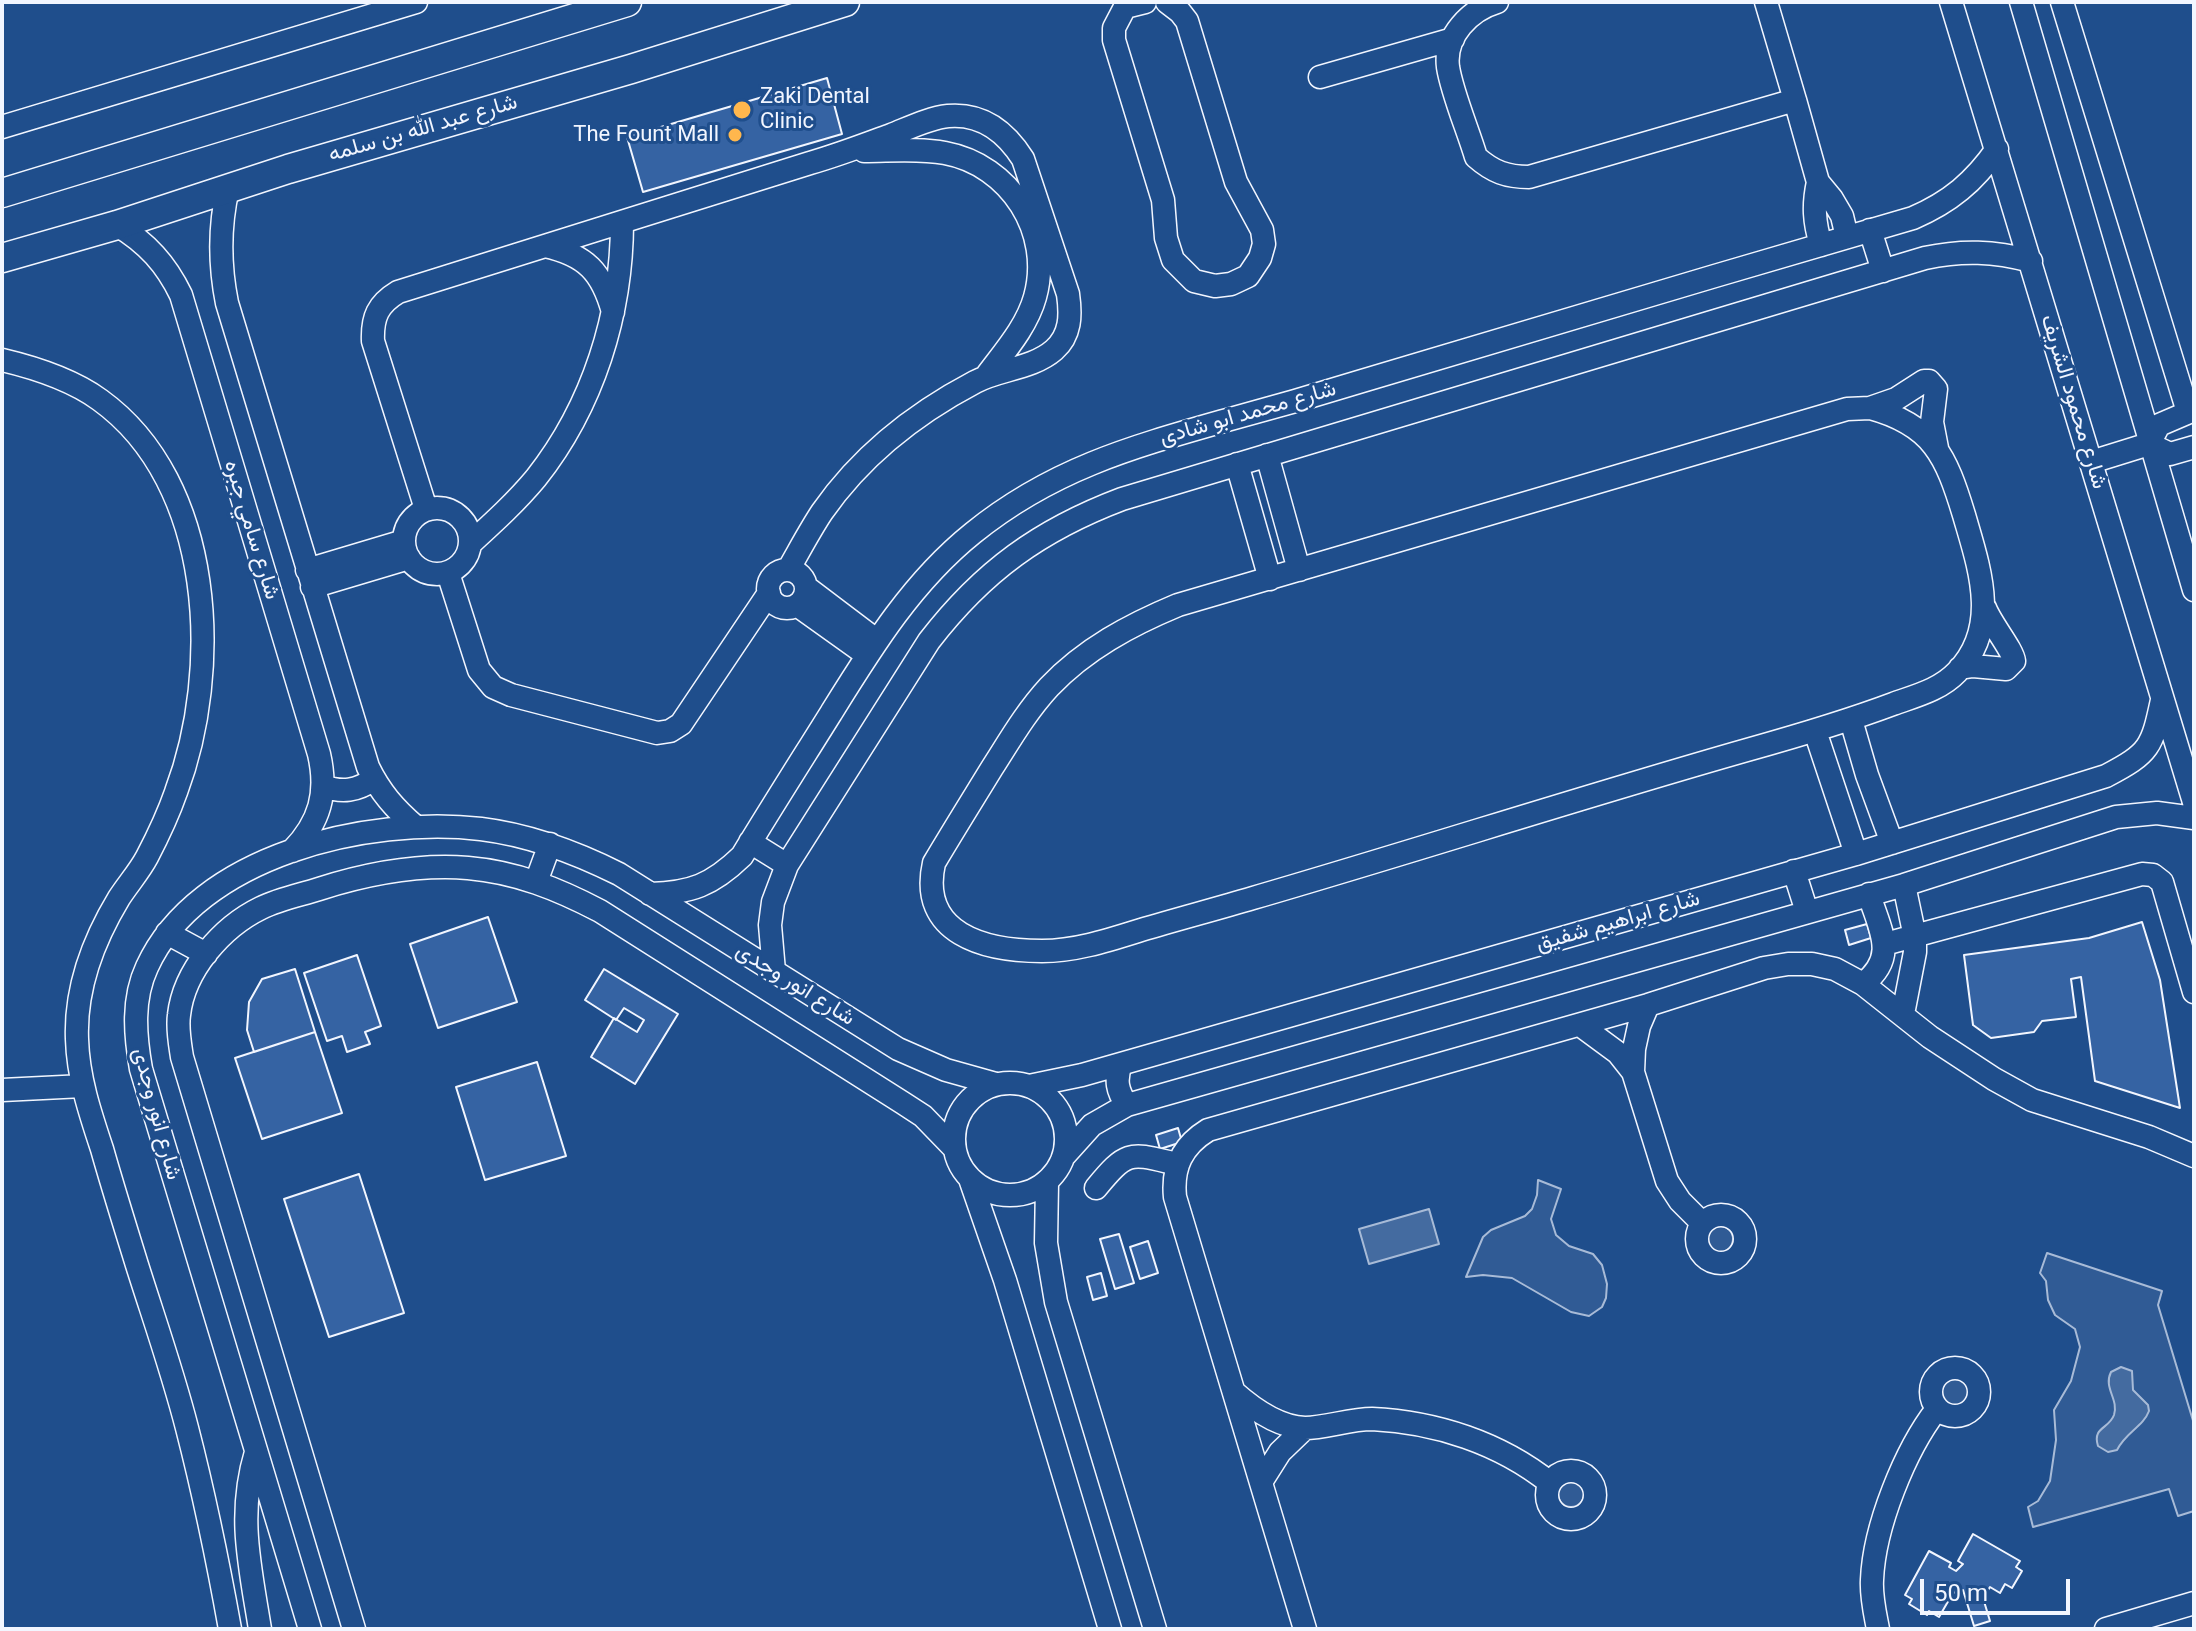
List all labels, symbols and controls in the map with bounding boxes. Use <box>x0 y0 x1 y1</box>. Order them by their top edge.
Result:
place label: Zaki Dental Clinic <box>760 84 870 136</box>
street label: شارع عبد الله بن سلمه <box>326 89 520 169</box>
marker: Zaki Dental Clinic <box>731 99 753 121</box>
place label: The Fount Mall <box>573 122 719 148</box>
marker: The Fount Mall <box>726 126 744 144</box>
street label: شارع محمود الشريف <box>2034 312 2112 492</box>
street label: شارع محمد ابو شادى <box>1157 376 1339 452</box>
street label: شارع سامي جبره <box>217 457 285 603</box>
street label: شارع ابراهيم شفيق <box>1533 886 1703 958</box>
street label: شارع انور وجدى <box>731 938 859 1032</box>
street label: شارع انور وجدى <box>126 1045 186 1183</box>
scale bar <box>1924 1563 2074 1613</box>
text: 50 m <box>1934 1579 1988 1607</box>

